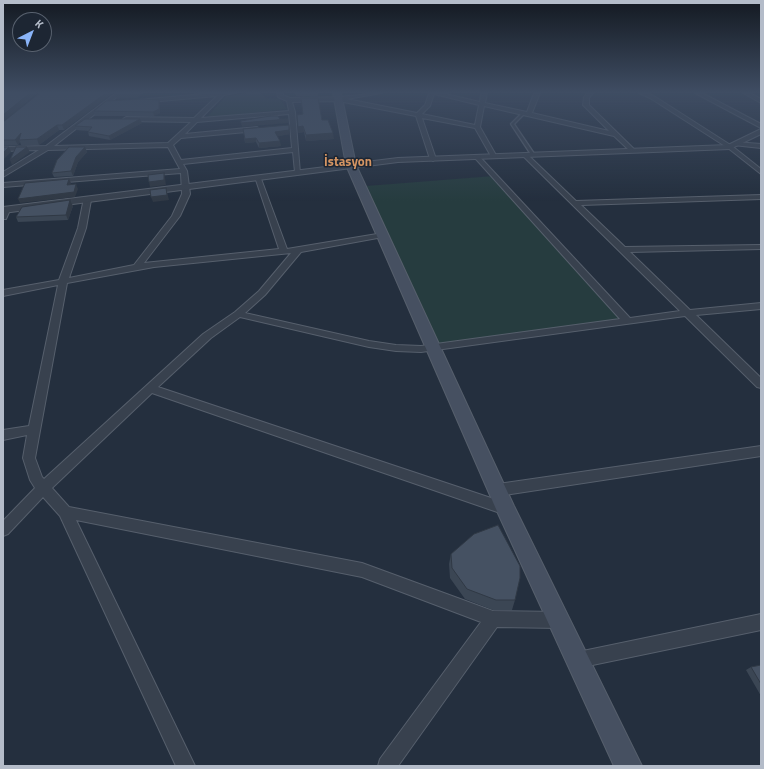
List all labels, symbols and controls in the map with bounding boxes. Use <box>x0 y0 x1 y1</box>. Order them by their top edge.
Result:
north arrow <box>12 12 52 52</box>
text: K <box>32 16 47 32</box>
district label: İstasyon <box>324 155 372 171</box>

